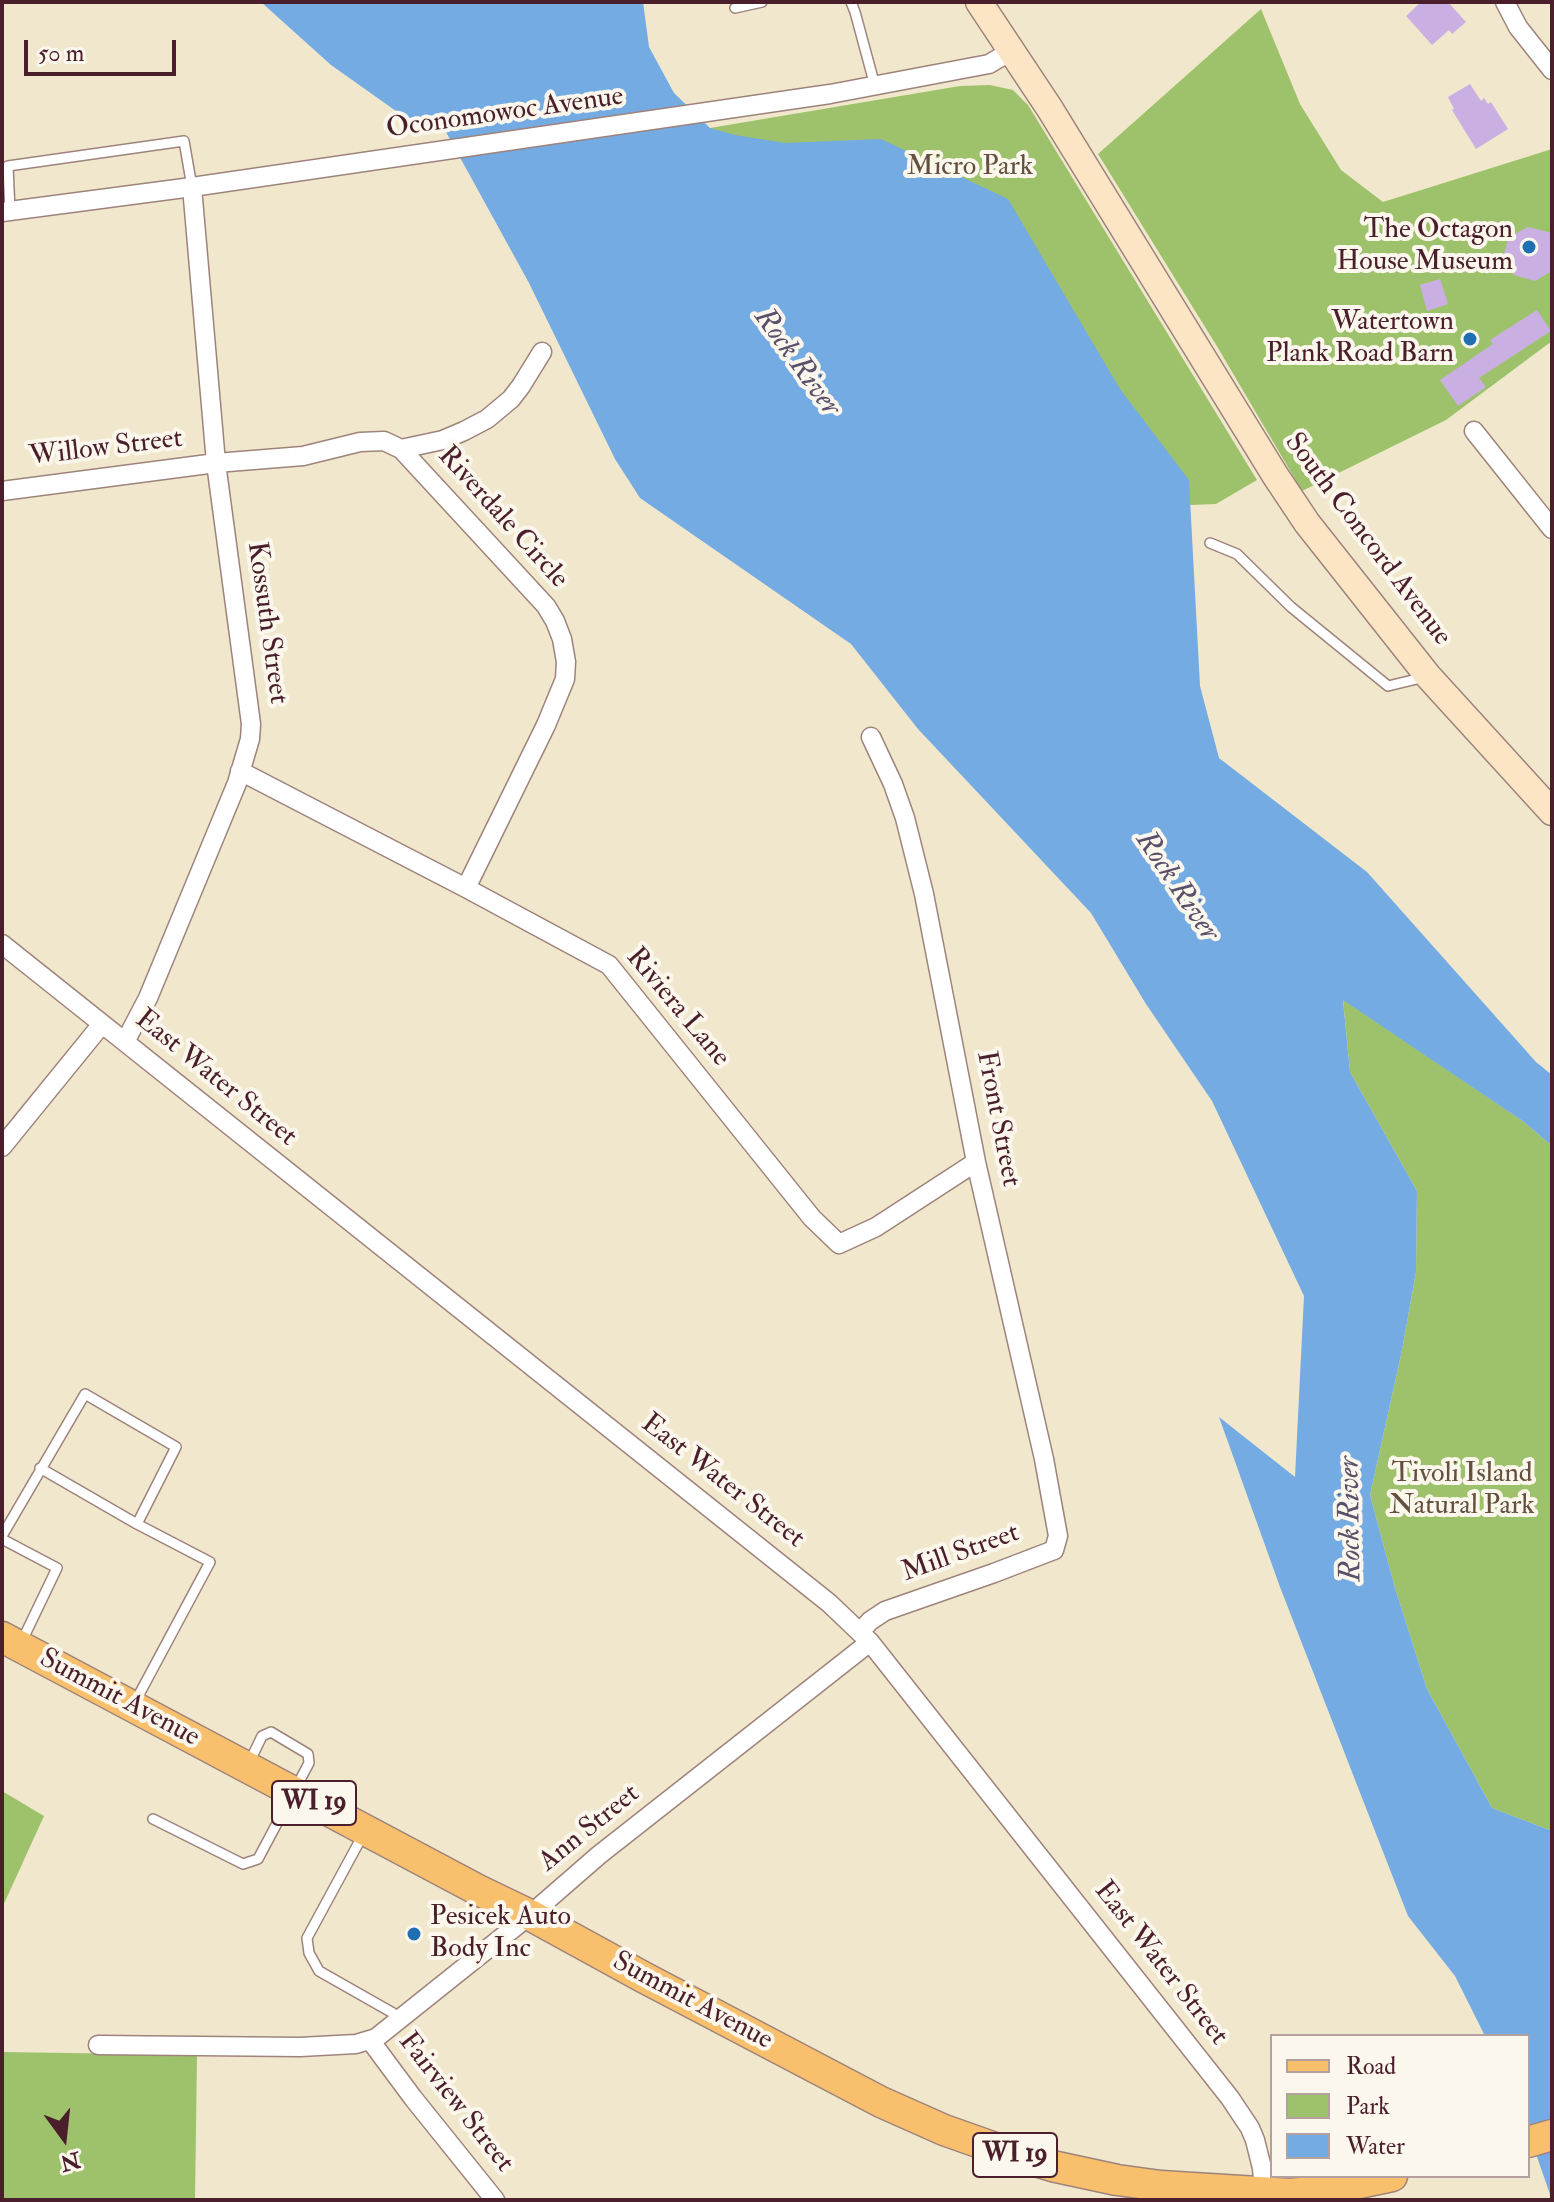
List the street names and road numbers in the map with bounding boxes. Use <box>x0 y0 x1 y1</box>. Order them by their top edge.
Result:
street label: Oconomowoc Avenue <box>384 81 626 147</box>
street label: Willow Street <box>27 423 185 475</box>
street label: South Concord Avenue <box>1276 427 1458 653</box>
street label: Riverdale Circle <box>430 440 574 596</box>
street label: Kossuth Street <box>238 540 294 706</box>
street label: Riviera Lane <box>618 942 736 1074</box>
street label: East Water Street <box>127 1004 303 1154</box>
street label: Front Street <box>967 1048 1027 1190</box>
street label: East Water Street <box>633 1408 811 1556</box>
street label: Mill Street <box>898 1517 1024 1591</box>
street label: Summit Avenue <box>33 1643 205 1755</box>
street label: Ann Street <box>533 1778 647 1880</box>
road number: WI 19 <box>272 1781 356 1825</box>
street label: East Water Street <box>1086 1875 1234 2053</box>
street label: Summit Avenue <box>606 1946 778 2058</box>
street label: Fairview Street <box>390 2026 520 2180</box>
road number: WI 19 <box>973 2133 1057 2177</box>

